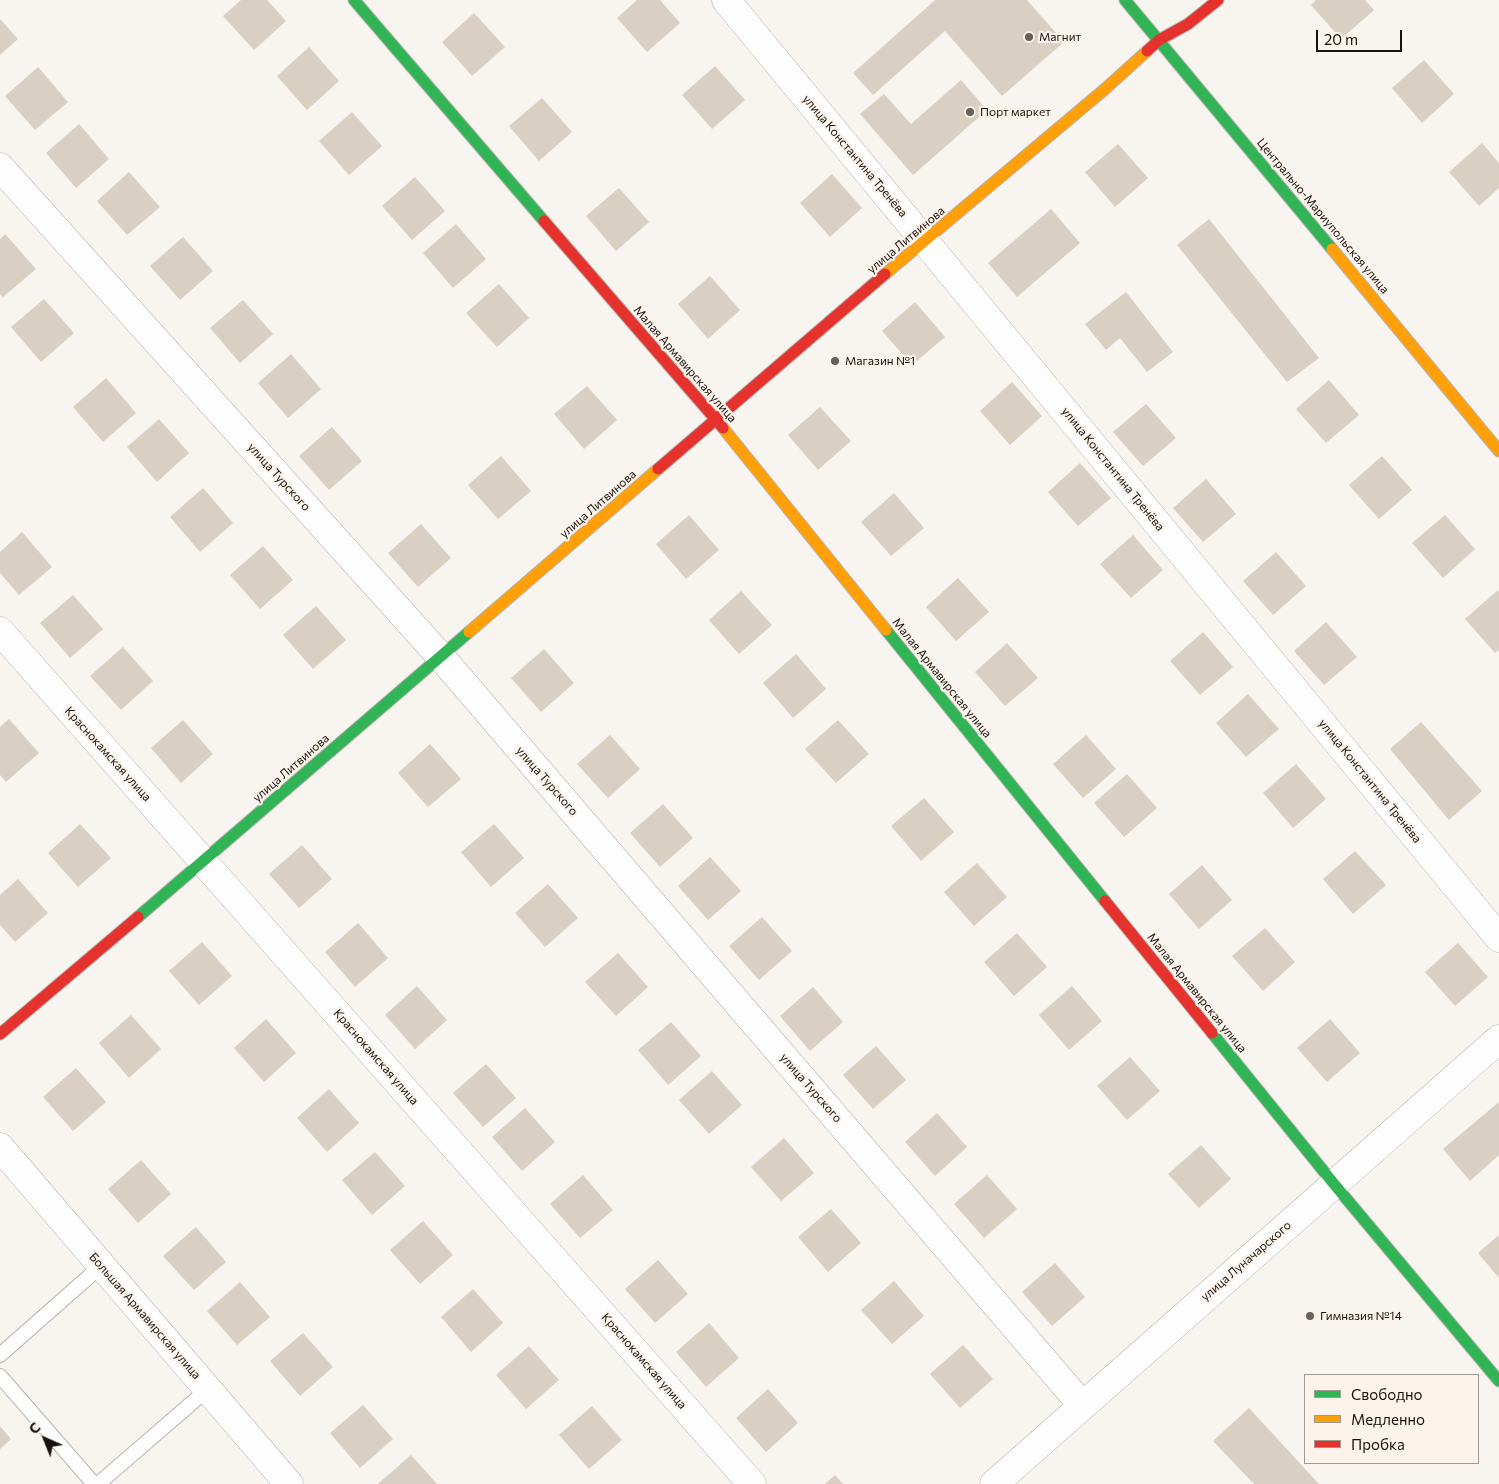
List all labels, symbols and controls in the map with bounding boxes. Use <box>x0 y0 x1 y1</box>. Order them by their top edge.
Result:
scale bar <box>1319 20 1405 52</box>
place label: Магнит <box>1039 30 1081 44</box>
text: 20 m <box>1324 30 1358 48</box>
marker: Магнит <box>1023 31 1035 43</box>
street label: улица Константина Тренёва <box>800 92 910 220</box>
place label: Порт маркет <box>980 105 1051 119</box>
marker: Порт маркет <box>964 106 976 118</box>
street label: Центрально-Мариупольская улица <box>1254 136 1392 296</box>
street label: улица Литвинова <box>864 203 948 277</box>
street label: Малая Армавирская улица <box>630 303 740 425</box>
place label: Магазин №1 <box>845 354 915 368</box>
marker: Магазин №1 <box>829 355 841 367</box>
street label: улица Константина Тренёва <box>1059 404 1167 534</box>
street label: улица Турского <box>245 440 313 514</box>
street label: улица Литвинова <box>557 467 639 541</box>
street label: Малая Армавирская улица <box>889 615 995 741</box>
street label: Краснокамская улица <box>62 704 154 804</box>
street label: улица Константина Тренёва <box>1316 716 1424 846</box>
street label: улица Литвинова <box>250 731 332 805</box>
street label: улица Турского <box>513 743 581 819</box>
street label: Малая Армавирская улица <box>1144 930 1250 1056</box>
street label: Краснокамская улица <box>330 1006 422 1108</box>
street label: улица Турского <box>777 1050 845 1126</box>
street label: улица Луначарского <box>1198 1218 1294 1304</box>
street label: Большая Армавирская улица <box>86 1250 204 1382</box>
place label: Гимназия №14 <box>1320 1309 1402 1323</box>
street label: Краснокамская улица <box>598 1310 690 1412</box>
marker: Гимназия №14 <box>1304 1310 1316 1322</box>
legend <box>1304 1374 1479 1464</box>
text: Свободно <box>1351 1385 1422 1403</box>
text: Медленно <box>1351 1410 1425 1428</box>
north arrow <box>20 1414 70 1464</box>
text: С <box>25 1418 44 1437</box>
text: Пробка <box>1351 1435 1405 1453</box>

